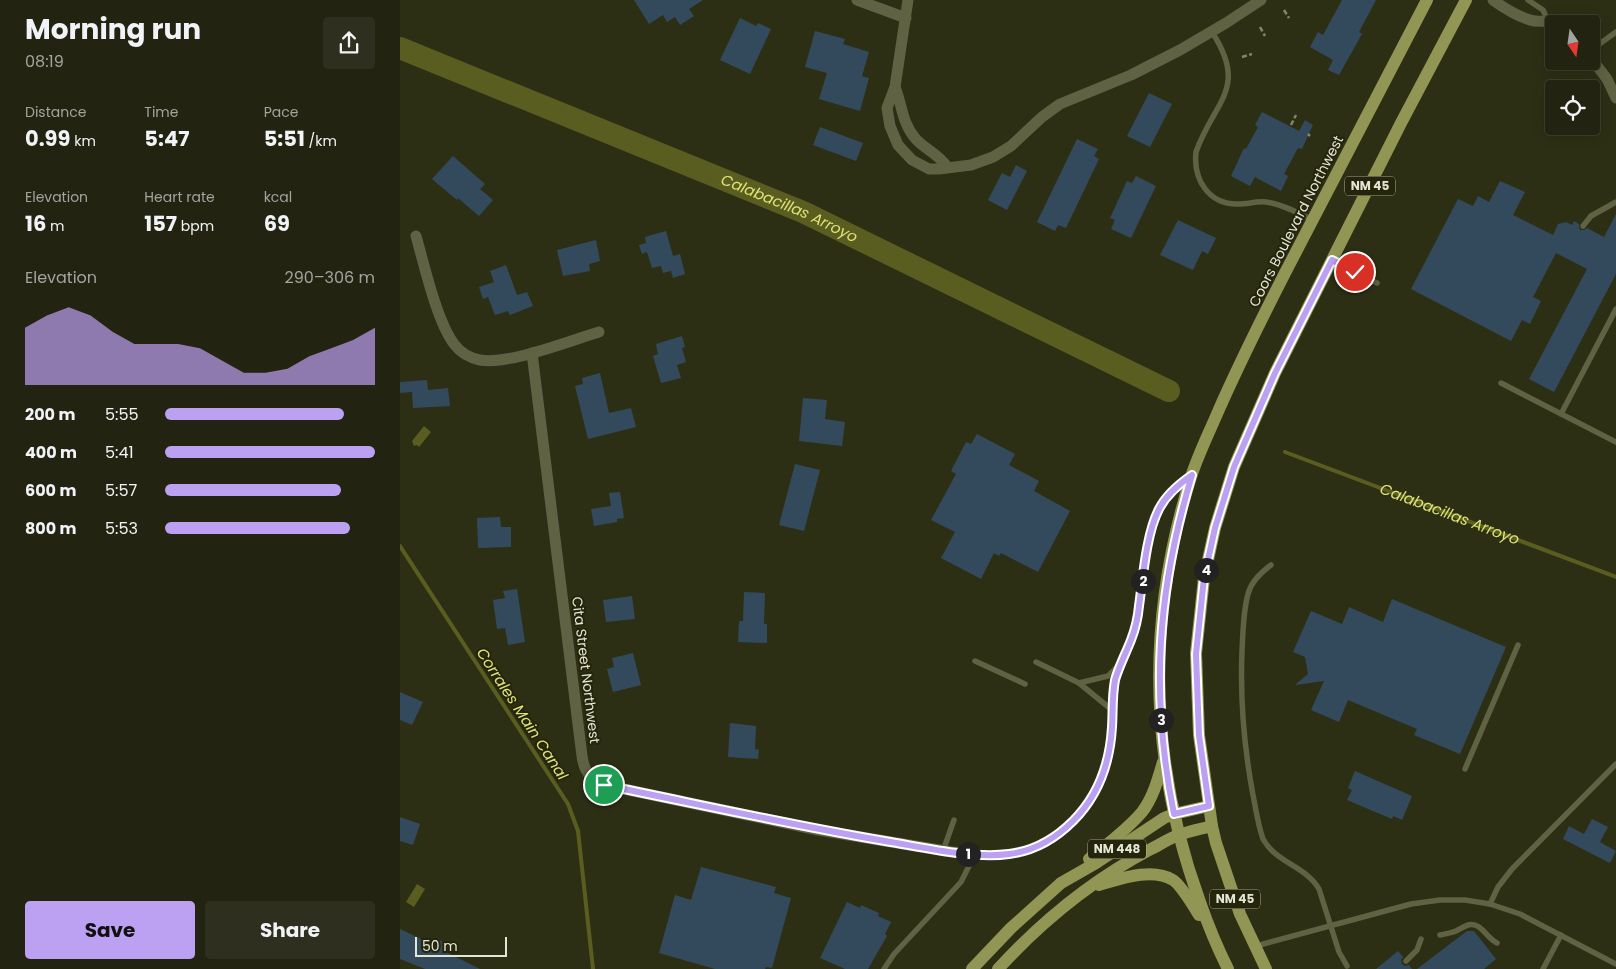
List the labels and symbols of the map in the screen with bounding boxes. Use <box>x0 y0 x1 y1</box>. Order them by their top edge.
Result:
north arrow <box>1545 15 1600 70</box>
street label: Coors Boulevard Northwest <box>1244 132 1348 310</box>
water label: Calabacillas Arroyo <box>718 169 861 247</box>
road number: NM 45 <box>1345 177 1395 196</box>
pin <box>1334 251 1376 293</box>
water label: Calabacillas Arroyo <box>1377 478 1523 550</box>
pin: 4 <box>1194 558 1218 582</box>
pin: 2 <box>1130 568 1156 594</box>
street label: Cita Street Northwest <box>567 595 605 745</box>
water label: Corrales Main Canal <box>472 644 573 784</box>
pin: 3 <box>1148 708 1174 732</box>
pin <box>583 764 625 806</box>
road number: NM 448 <box>1088 840 1146 859</box>
pin: 1 <box>956 842 980 866</box>
road number: NM 45 <box>1210 890 1260 909</box>
scale bar <box>415 934 508 957</box>

